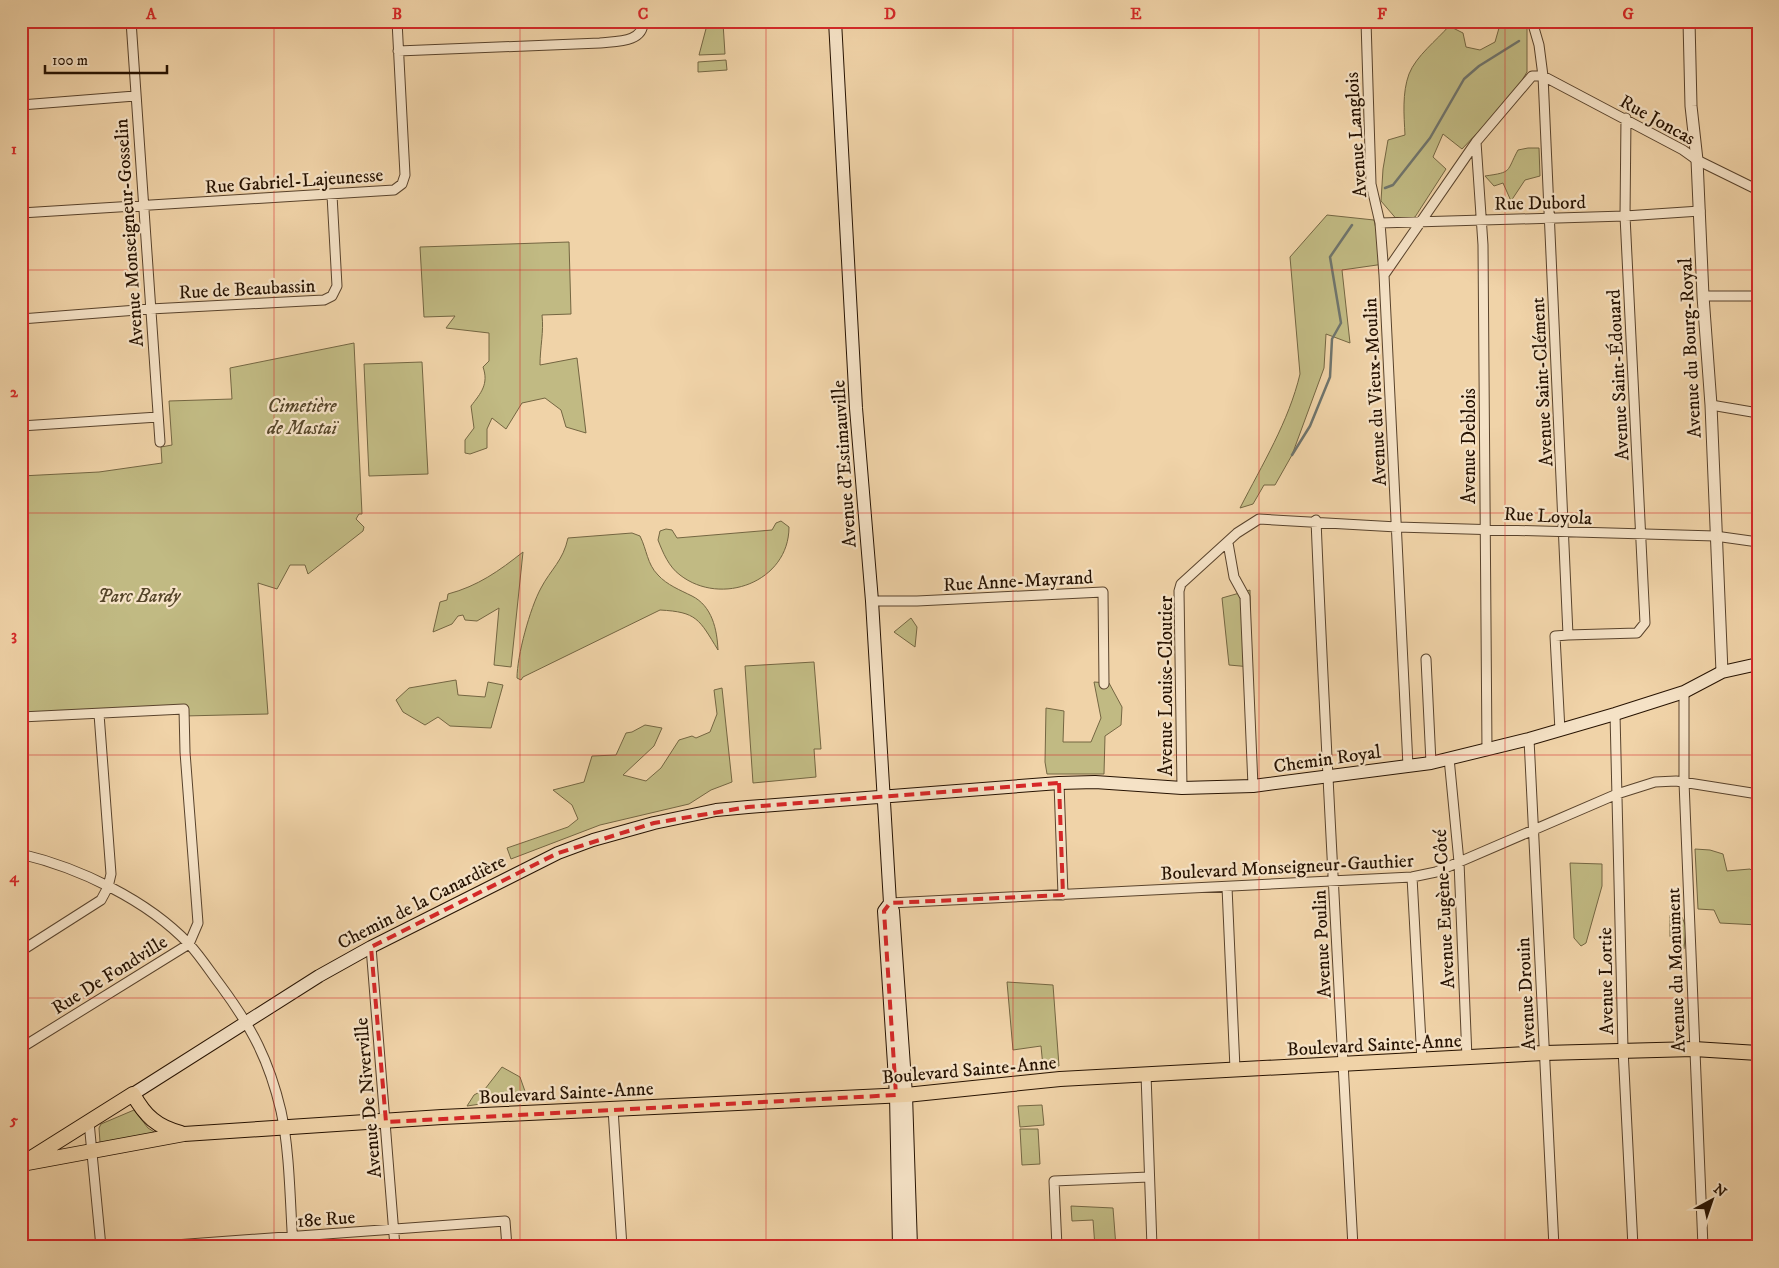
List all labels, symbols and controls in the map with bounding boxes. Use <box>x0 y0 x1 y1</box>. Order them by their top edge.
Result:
text: A <box>145 4 157 24</box>
text: B <box>392 4 402 24</box>
text: C <box>638 4 648 24</box>
text: D <box>884 4 896 24</box>
text: E <box>1130 4 1142 24</box>
text: F <box>1377 4 1387 24</box>
text: G <box>1622 4 1634 24</box>
scale bar <box>45 42 168 74</box>
text: 100 m <box>52 51 88 70</box>
street label: Avenue Langlois <box>1341 71 1372 199</box>
street label: Rue Joncas <box>1616 90 1699 150</box>
street label: Avenue Monseigneur-Gosselin <box>110 118 149 348</box>
text: 1 <box>11 139 17 159</box>
street label: Rue Gabriel-Lajeunesse <box>204 164 384 199</box>
street label: Rue Dubord <box>1494 191 1587 216</box>
street label: Avenue du Bourg-Royal <box>1674 257 1707 439</box>
street label: Rue de Beaubassin <box>178 274 316 305</box>
street label: Avenue Saint-Édouard <box>1602 288 1634 461</box>
street label: Avenue du Vieux-Moulin <box>1359 297 1392 487</box>
street label: Avenue Saint-Clément <box>1527 297 1558 467</box>
street label: Avenue d'Estimauville <box>827 379 862 548</box>
text: 2 <box>10 382 19 402</box>
street label: Avenue Deblois <box>1458 388 1481 504</box>
park label: Cimetière de Mastaï <box>266 395 340 440</box>
street label: Rue Loyola <box>1503 503 1593 530</box>
street label: Rue Anne-Mayrand <box>943 566 1094 597</box>
park label: Parc Bardy <box>98 585 182 608</box>
street label: Avenue Louise-Cloutier <box>1155 596 1178 776</box>
text: 3 <box>11 625 17 645</box>
street label: Chemin Royal <box>1272 741 1383 778</box>
street label: Avenue Eugène-Côté <box>1429 828 1460 989</box>
street label: Boulevard Monseigneur-Gauthier <box>1160 849 1414 886</box>
street label: Chemin de la Canardière <box>334 850 510 955</box>
text: 4 <box>8 867 19 887</box>
street label: Avenue du Monument <box>1662 887 1691 1053</box>
street label: Avenue Poulin <box>1308 889 1337 999</box>
street label: Avenue Lortie <box>1594 927 1619 1035</box>
street label: Rue De Fondville <box>48 931 172 1020</box>
street label: Avenue Drouin <box>1512 937 1541 1051</box>
street label: Avenue De Niverville <box>350 1017 387 1179</box>
street label: Boulevard Sainte-Anne <box>1286 1029 1462 1062</box>
street label: Boulevard Sainte-Anne <box>881 1051 1057 1090</box>
street label: Boulevard Sainte-Anne <box>478 1077 654 1110</box>
text: 5 <box>9 1110 18 1130</box>
north arrow <box>1686 1176 1736 1226</box>
text: N <box>1710 1180 1730 1202</box>
street label: 18e Rue <box>296 1206 356 1233</box>

